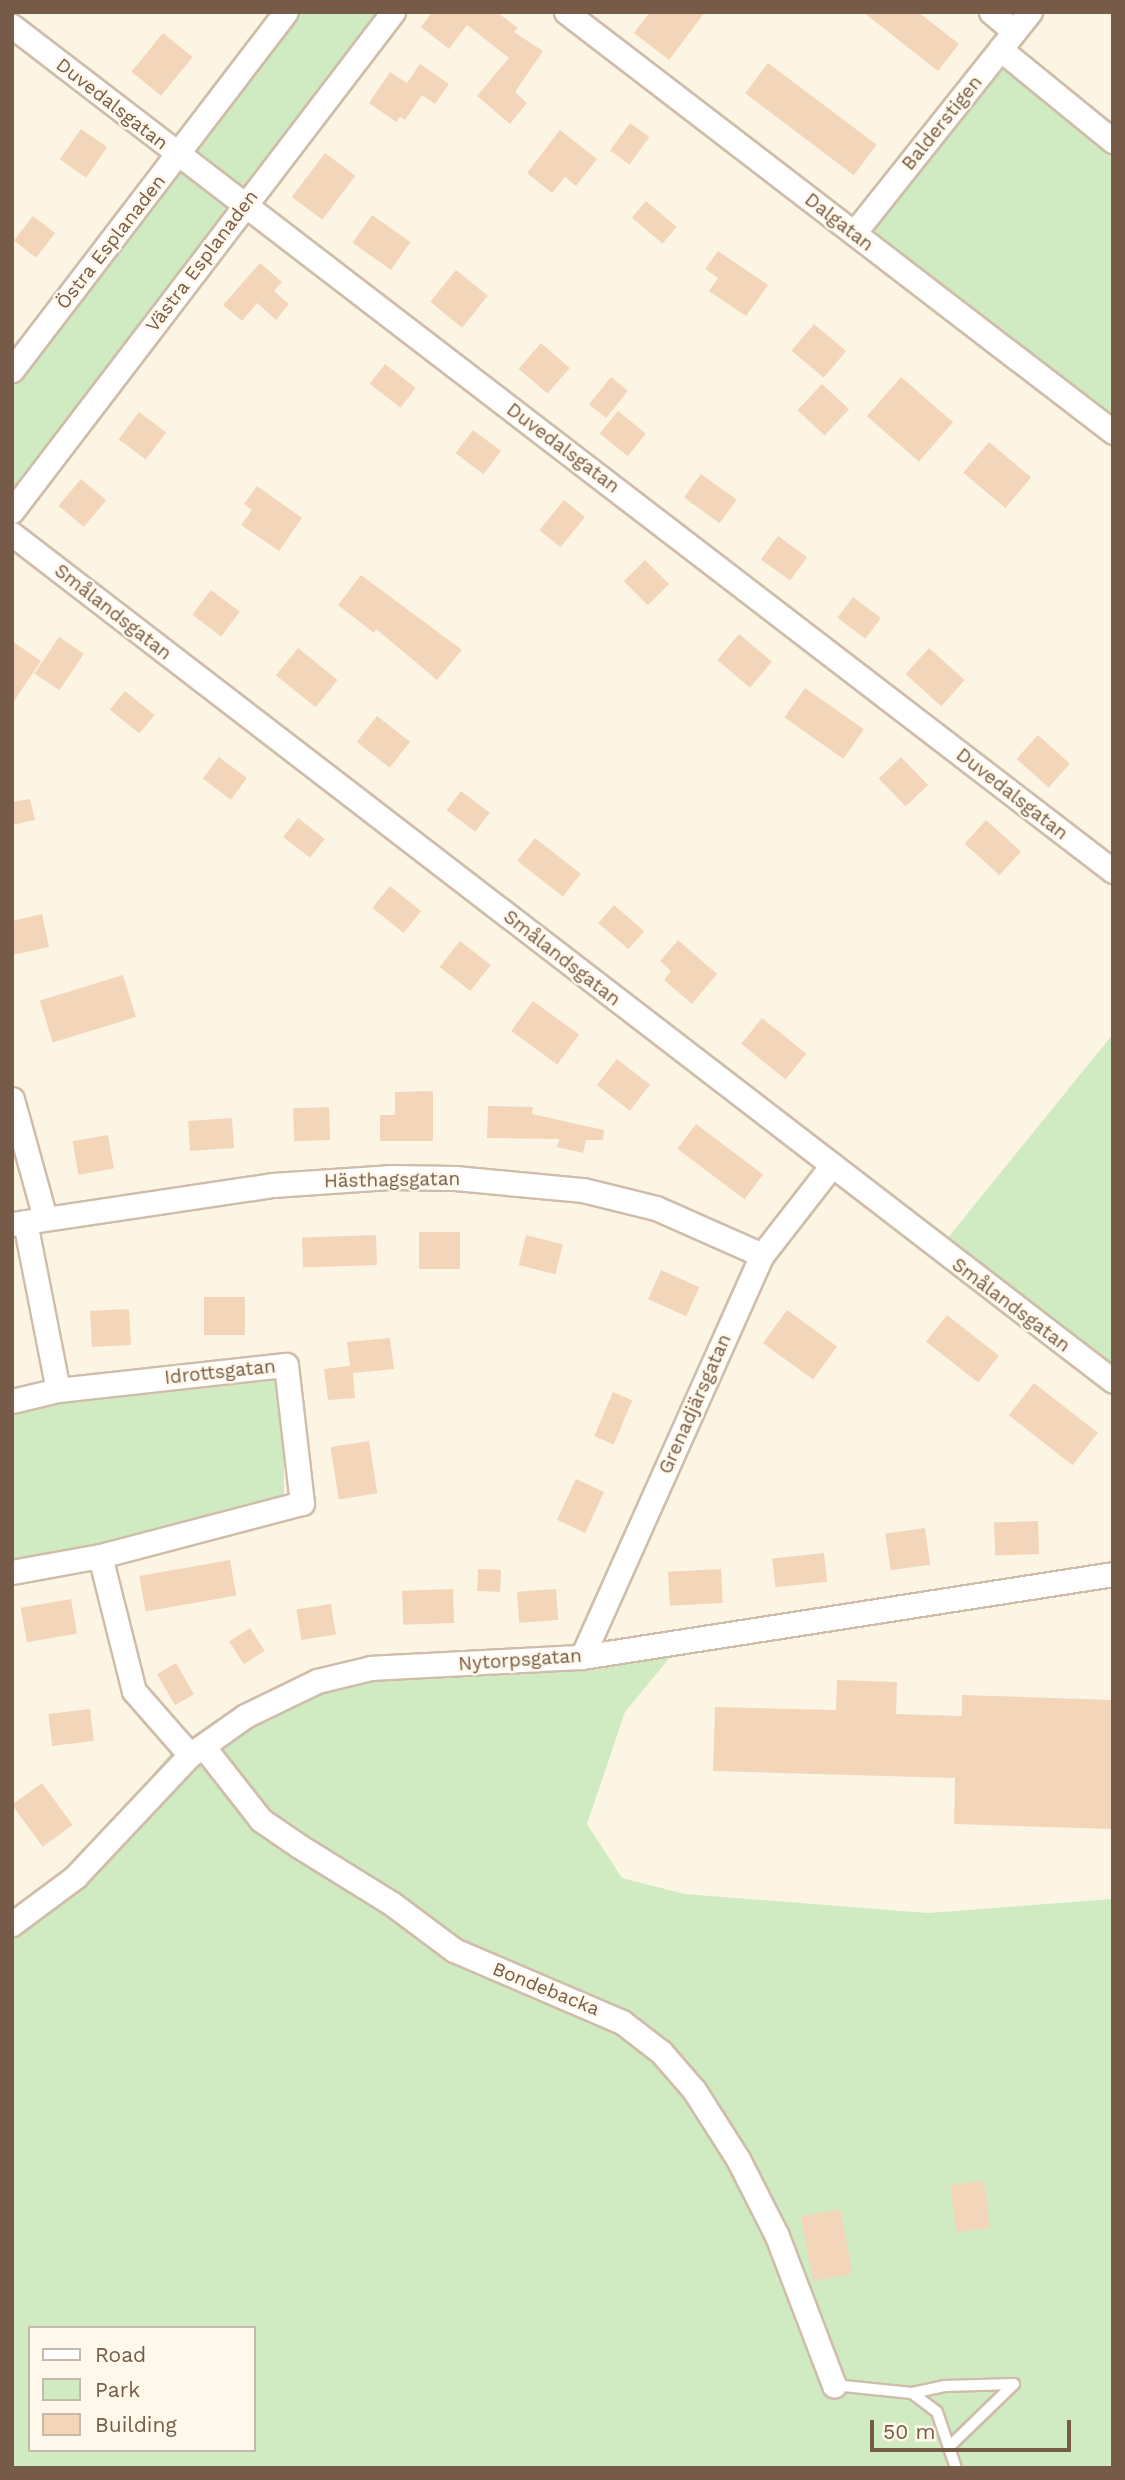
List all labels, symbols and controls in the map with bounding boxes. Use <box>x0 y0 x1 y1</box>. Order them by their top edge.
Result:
street label: Duvedalsgatan <box>52 53 172 155</box>
street label: Balderstigen <box>897 71 987 175</box>
street label: Östra Esplanaden <box>51 170 171 314</box>
street label: Västra Esplanaden <box>141 185 263 337</box>
street label: Dalgatan <box>800 188 878 256</box>
street label: Duvedalsgatan <box>502 398 624 498</box>
street label: Smålandsgatan <box>50 559 176 665</box>
street label: Duvedalsgatan <box>952 743 1072 845</box>
street label: Smålandsgatan <box>499 905 625 1011</box>
street label: Hästhagsgatan <box>324 1167 460 1193</box>
street label: Smålandsgatan <box>947 1253 1075 1357</box>
street label: Grenadjärsgatan <box>654 1331 736 1477</box>
street label: Idrottsgatan <box>163 1355 277 1389</box>
street label: Nytorpsgatan <box>457 1644 583 1676</box>
street label: Bondebacka <box>489 1957 603 2021</box>
legend <box>28 2326 256 2452</box>
text: Road <box>95 2342 146 2367</box>
text: Park <box>95 2377 140 2402</box>
scale bar <box>873 2406 1074 2450</box>
text: Building <box>95 2412 177 2437</box>
text: 50 m <box>883 2419 935 2444</box>

